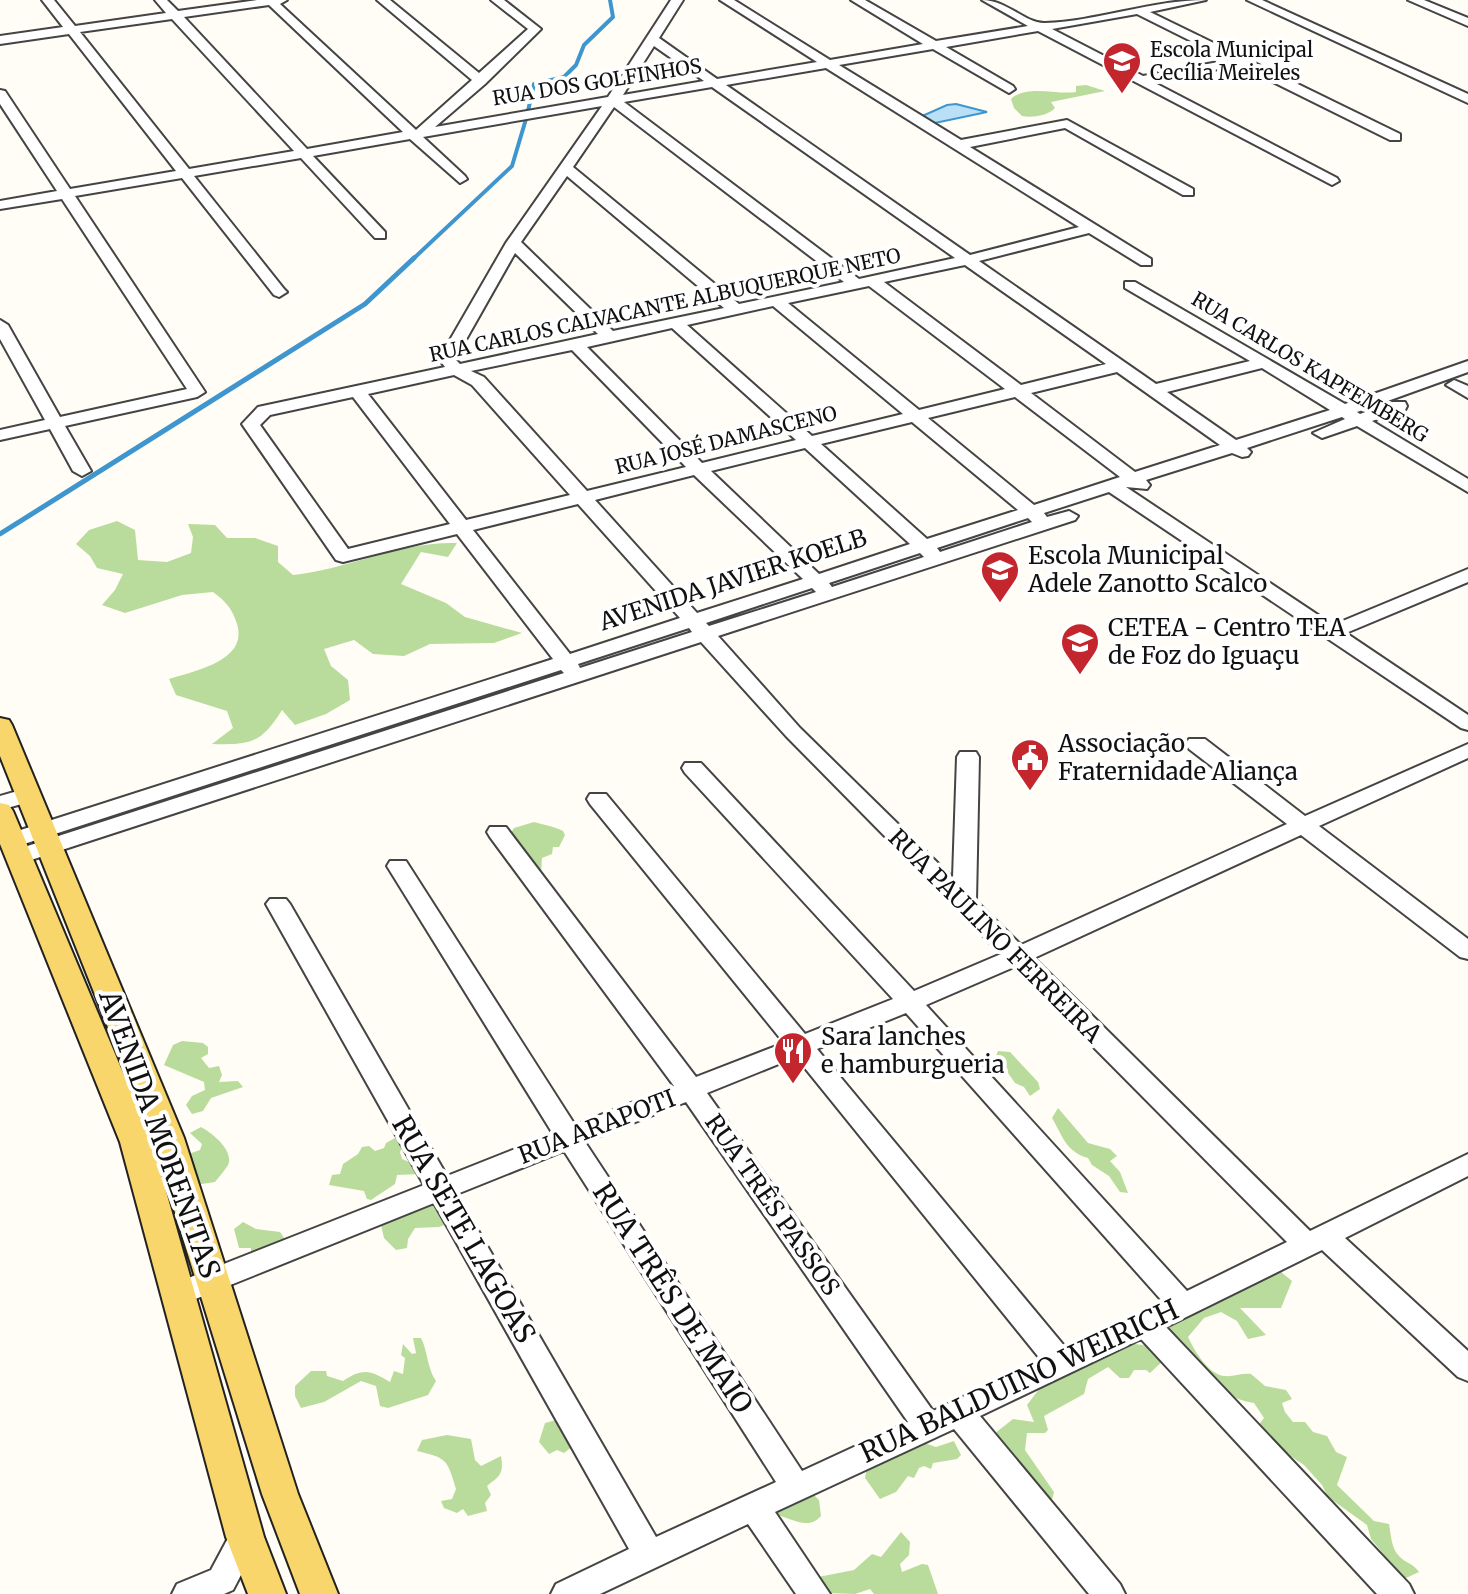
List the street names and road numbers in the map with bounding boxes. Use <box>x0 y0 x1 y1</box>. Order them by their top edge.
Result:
street label: RUA DOS GOLFINHOS <box>491 53 703 110</box>
street label: RUA CARLOS CALVACANTE ALBUQUERQUE NETO <box>427 242 903 367</box>
street label: RUA CARLOS KAPFEMBERG <box>1188 286 1433 447</box>
street label: RUA JOSÉ DAMASCENO <box>612 398 839 479</box>
street label: AVENIDA JAVIER KOELB <box>594 522 870 638</box>
street label: RUA PAULINO FERREIRA <box>882 822 1110 1050</box>
street label: AVENIDA MORENITAS <box>91 984 229 1283</box>
street label: RUA ARAPOTI <box>514 1082 680 1171</box>
street label: RUA TRÊS PASSOS <box>698 1108 847 1301</box>
street label: RUA SETE LAGOAS <box>384 1109 544 1349</box>
street label: RUA TRÊS DE MAIO <box>585 1176 761 1420</box>
street label: RUA BALDUINO WEIRICH <box>854 1291 1184 1471</box>

